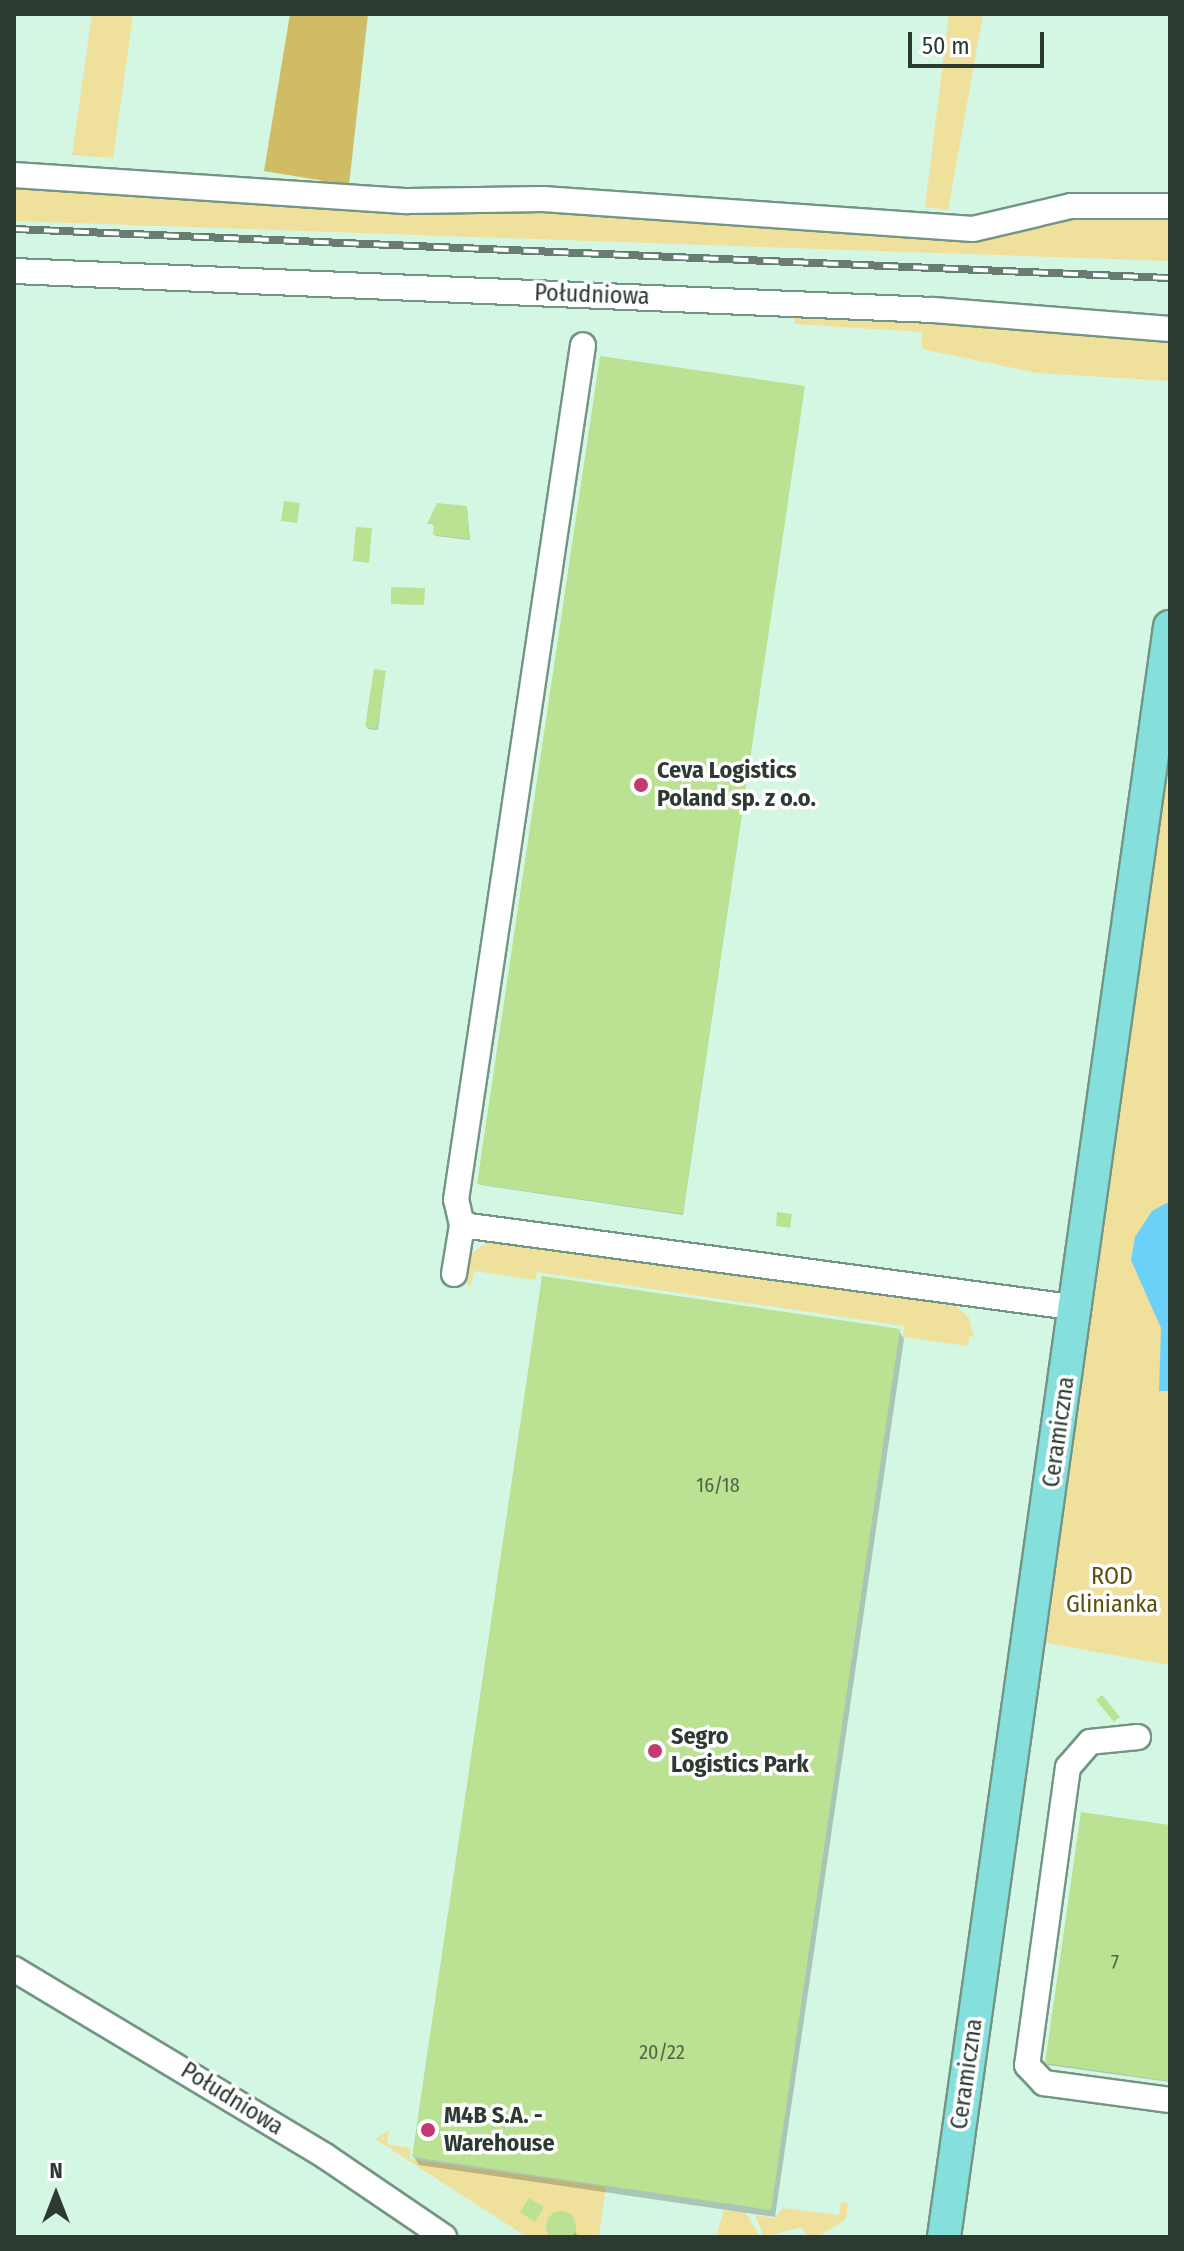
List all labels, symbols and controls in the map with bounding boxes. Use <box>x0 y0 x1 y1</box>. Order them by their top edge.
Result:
scale bar <box>912 16 1048 66</box>
text: 50 m <box>922 32 970 60</box>
street label: Południowa <box>534 279 650 311</box>
place label: Ceva Logistics Poland sp. z o.o. <box>657 757 816 813</box>
marker: Ceva Logistics Poland sp. z o.o. <box>632 776 650 794</box>
street label: Ceramiczna <box>1037 1375 1081 1489</box>
house number: 16/18 <box>696 1473 740 1497</box>
park label: ROD Glinianka <box>1066 1563 1158 1619</box>
place label: Segro Logistics Park <box>671 1723 809 1779</box>
marker: Segro Logistics Park <box>646 1742 664 1760</box>
house number: 7 <box>1111 1950 1119 1974</box>
street label: Ceramiczna <box>945 2017 989 2131</box>
house number: 20/22 <box>639 2040 685 2064</box>
street label: Południowa <box>175 2056 289 2142</box>
place label: M4B S.A. - Warehouse <box>444 2102 555 2158</box>
marker: M4B S.A. - Warehouse <box>419 2121 437 2139</box>
north arrow <box>16 2155 96 2235</box>
text: N <box>49 2157 63 2184</box>

